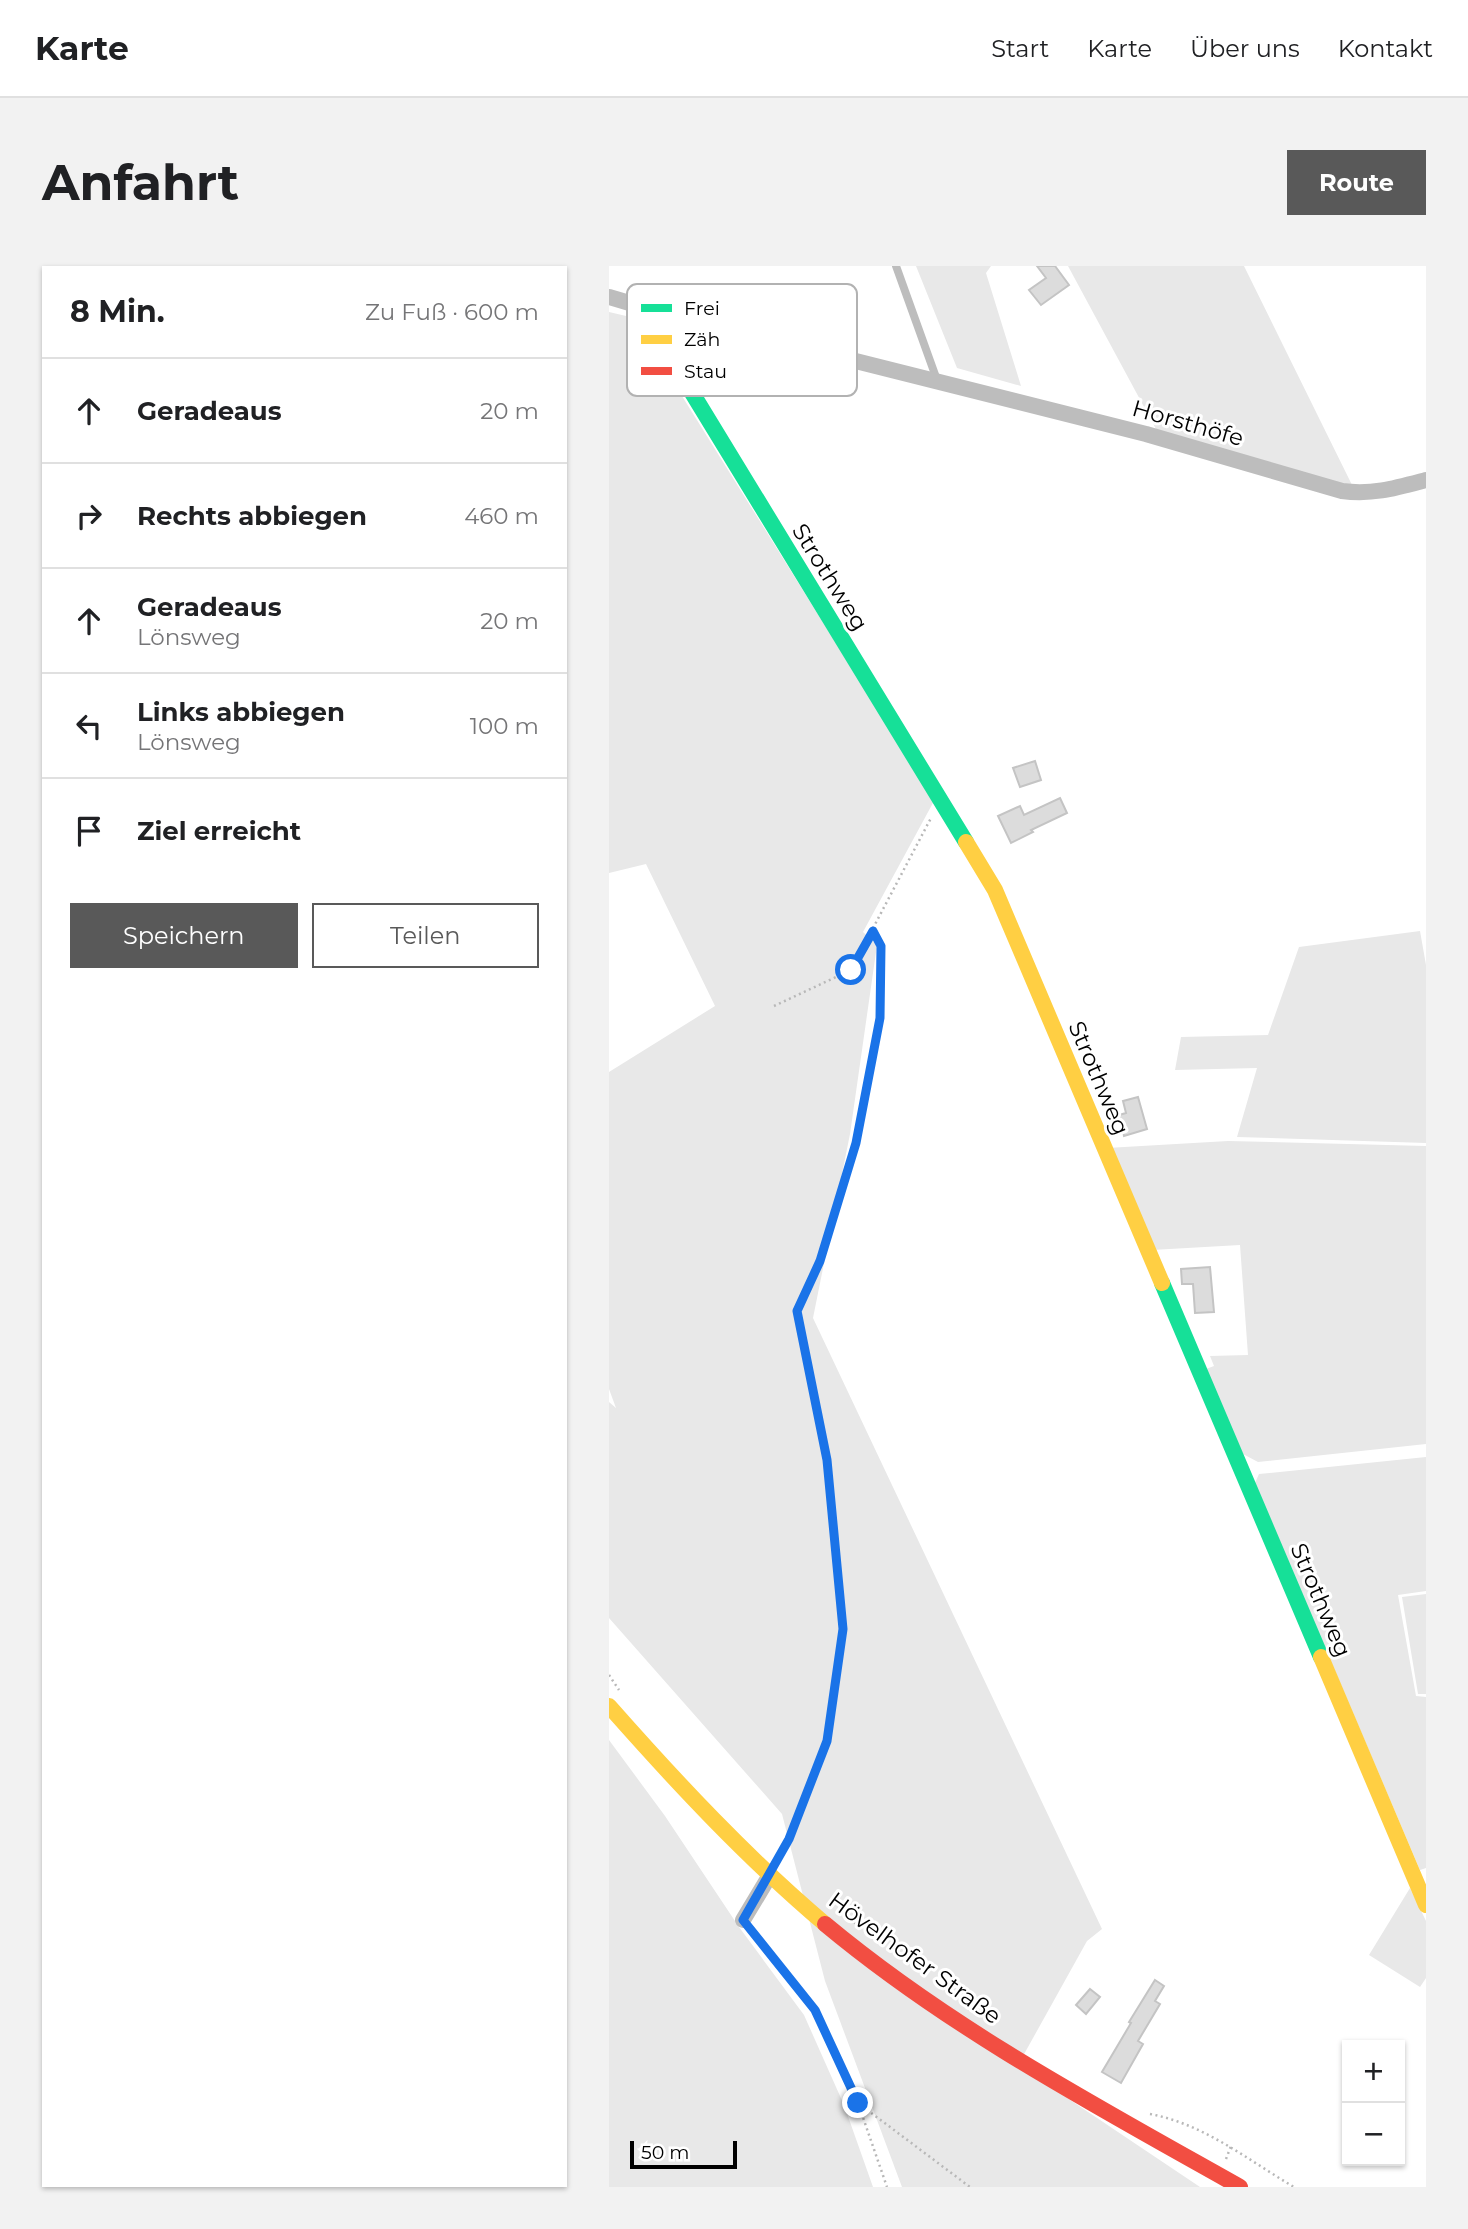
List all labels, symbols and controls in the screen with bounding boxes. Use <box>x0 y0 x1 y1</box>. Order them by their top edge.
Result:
text: Karte <box>35 28 129 68</box>
text: Start <box>991 34 1049 63</box>
text: Karte <box>1087 34 1152 63</box>
text: Über uns <box>1190 34 1300 63</box>
text: Kontakt <box>1338 34 1433 63</box>
button: Route <box>1287 150 1426 215</box>
text: Anfahrt <box>42 153 239 212</box>
legend <box>627 284 857 396</box>
text: 8 Min. <box>70 293 165 330</box>
text: Frei <box>684 297 720 320</box>
text: Zu Fuß · 600 m <box>365 298 539 326</box>
text: Zäh <box>684 328 720 351</box>
text: Stau <box>684 360 727 383</box>
icon: ahead <box>70 392 108 430</box>
street label: Horsthöfe <box>1129 394 1247 452</box>
text: Geradeaus <box>137 395 282 427</box>
text: 20 m <box>480 397 539 425</box>
icon: right <box>70 497 108 535</box>
text: Rechts abbiegen <box>137 500 367 532</box>
text: 460 m <box>464 502 539 530</box>
street label: Strothweg <box>786 518 874 636</box>
text: Geradeaus <box>137 591 282 623</box>
icon: ahead <box>70 602 108 640</box>
text: 20 m <box>480 607 539 635</box>
text: Lönsweg <box>137 623 241 651</box>
text: Links abbiegen <box>137 696 345 728</box>
icon: left <box>70 707 108 745</box>
text: 100 m <box>470 712 539 740</box>
text: Lönsweg <box>137 728 241 756</box>
icon: arrive <box>70 812 108 850</box>
text: Ziel erreicht <box>137 815 301 847</box>
button: Speichern <box>70 903 298 968</box>
button: Teilen <box>312 903 539 968</box>
route start <box>835 954 866 985</box>
street label: Strothweg <box>1062 1017 1136 1139</box>
street label: Strothweg <box>1284 1539 1358 1661</box>
street label: Hövelhofer Straße <box>823 1886 1007 2030</box>
map controls <box>1342 2040 1405 2166</box>
button: + <box>1342 2040 1405 2103</box>
route end <box>842 2087 873 2118</box>
button: − <box>1342 2103 1405 2166</box>
scale bar <box>630 2138 737 2170</box>
text: 50 m <box>641 2141 689 2164</box>

